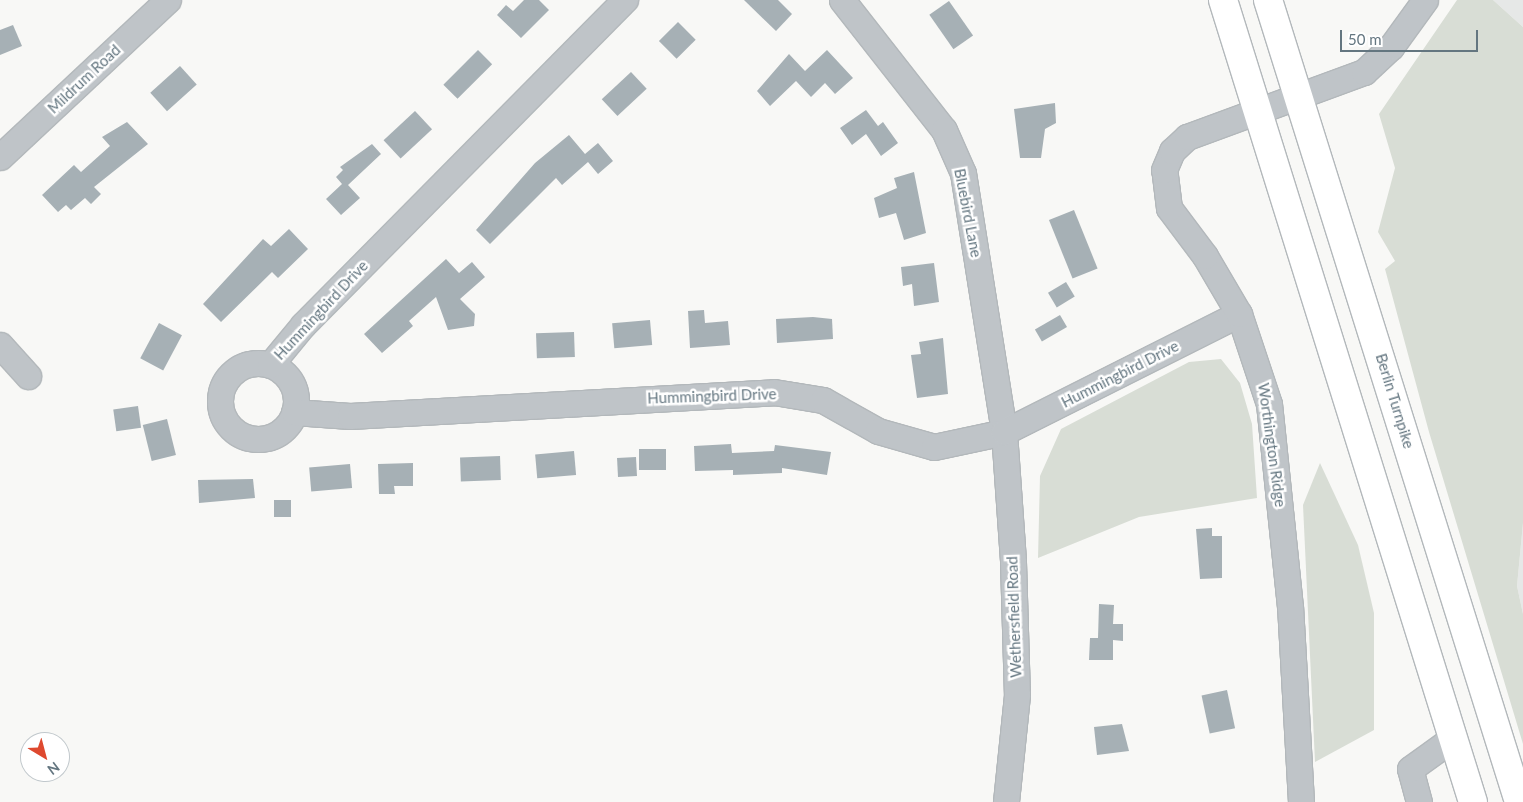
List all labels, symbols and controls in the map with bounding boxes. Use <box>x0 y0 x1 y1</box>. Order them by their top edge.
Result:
scale bar <box>1343 20 1480 52</box>
text: 50 m <box>1348 30 1382 48</box>
street label: Mildrum Road <box>44 41 124 117</box>
street label: Bluebird Lane <box>951 167 985 259</box>
street label: Hummingbird Drive <box>270 257 372 363</box>
street label: Hummingbird Drive <box>1058 337 1182 411</box>
street label: Berlin Turnpike <box>1372 351 1418 451</box>
street label: Worthington Ridge <box>1254 382 1290 508</box>
street label: Hummingbird Drive <box>647 385 777 407</box>
street label: Wethersfield Road <box>1003 556 1025 678</box>
north arrow <box>20 732 70 782</box>
text: N <box>44 759 63 779</box>

